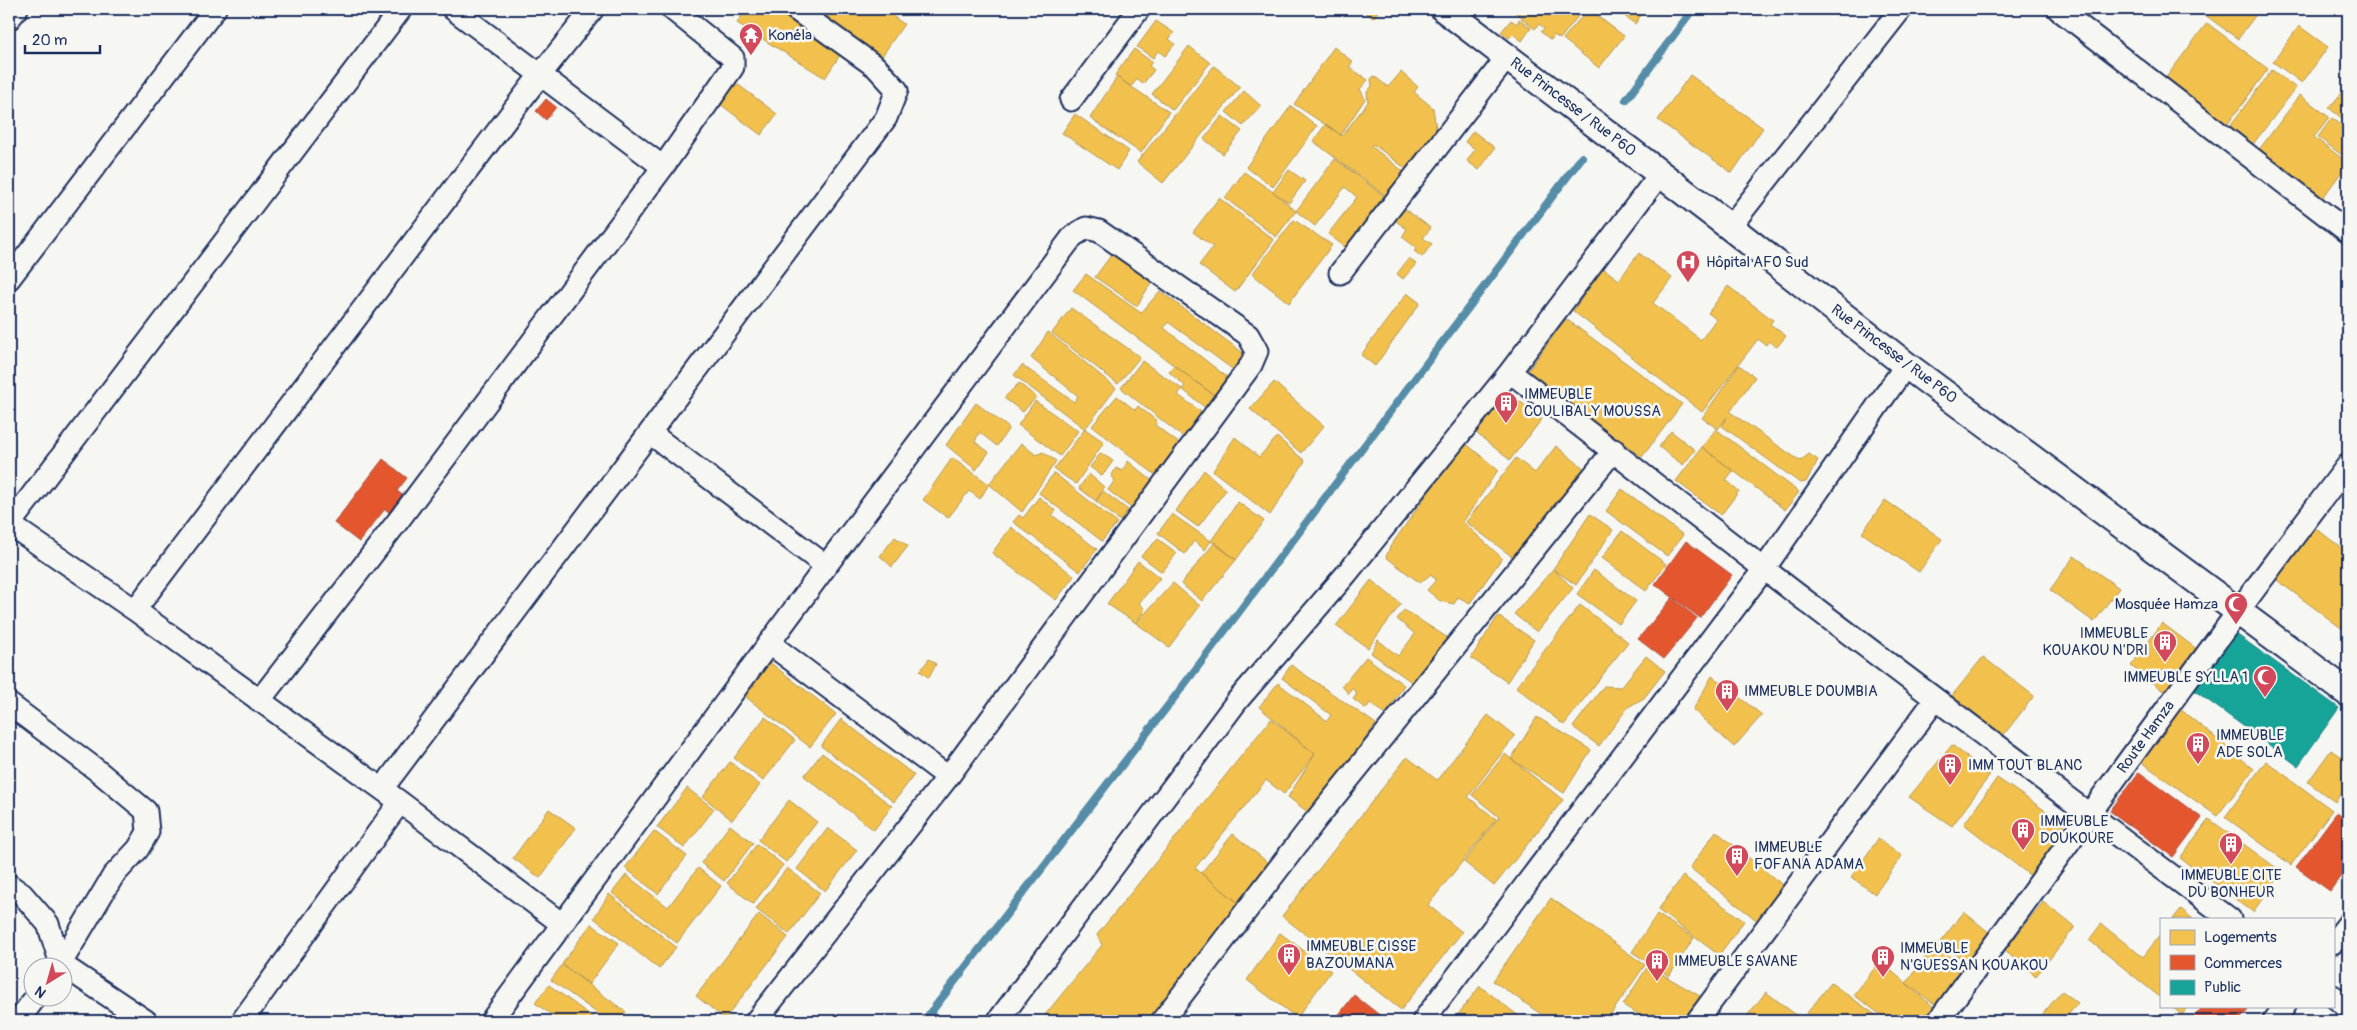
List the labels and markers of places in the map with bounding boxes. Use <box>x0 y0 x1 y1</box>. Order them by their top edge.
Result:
temple icon: Konéla <box>738 22 764 56</box>
place label: Konéla <box>768 26 812 45</box>
hospital icon: Hôpital AFO Sud <box>1675 249 1701 283</box>
place label: Hôpital AFO Sud <box>1706 253 1808 272</box>
place label: IMMEUBLE COULIBALY MOUSSA <box>1524 385 1661 421</box>
building icon: IMMEUBLE COULIBALY MOUSSA <box>1493 390 1519 424</box>
mosque icon: Mosquée Hamza <box>2223 591 2249 625</box>
place label: Mosquée Hamza <box>2115 595 2218 614</box>
place label: IMMEUBLE KOUAKOU N'DRI <box>2043 624 2148 660</box>
building icon: IMMEUBLE KOUAKOU N'DRI <box>2152 629 2178 663</box>
mosque icon: IMMEUBLE SYLLA 1 <box>2252 664 2278 698</box>
place label: IMMEUBLE SYLLA 1 <box>2123 668 2248 687</box>
building icon: IMMEUBLE DOUMBIA <box>1714 678 1740 712</box>
place label: IMMEUBLE DOUMBIA <box>1744 682 1878 701</box>
place label: IMMEUBLE ADE SOLA <box>2216 726 2285 762</box>
building icon: IMMEUBLE ADE SOLA <box>2185 731 2211 765</box>
building icon: IMM TOUT BLANC <box>1937 752 1963 786</box>
place label: IMM TOUT BLANC <box>1968 756 2083 775</box>
place label: IMMEUBLE DOUKOURE <box>2040 812 2114 848</box>
building icon: IMMEUBLE DOUKOURE <box>2010 817 2036 851</box>
building icon: IMMEUBLE CITE DU BONHEUR <box>2218 831 2244 865</box>
place label: IMMEUBLE FOFANA ADAMA <box>1754 838 1864 874</box>
building icon: IMMEUBLE FOFANA ADAMA <box>1724 843 1750 877</box>
place label: IMMEUBLE CITE DU BONHEUR <box>2180 866 2282 902</box>
place label: IMMEUBLE CISSE BAZOUMANA <box>1306 937 1417 973</box>
place label: IMMEUBLE N'GUESSAN KOUAKOU <box>1900 939 2048 975</box>
building icon: IMMEUBLE CISSE BAZOUMANA <box>1276 942 1302 976</box>
building icon: IMMEUBLE N'GUESSAN KOUAKOU <box>1870 944 1896 978</box>
building icon: IMMEUBLE SAVANE <box>1644 948 1670 982</box>
place label: IMMEUBLE SAVANE <box>1674 952 1798 971</box>

